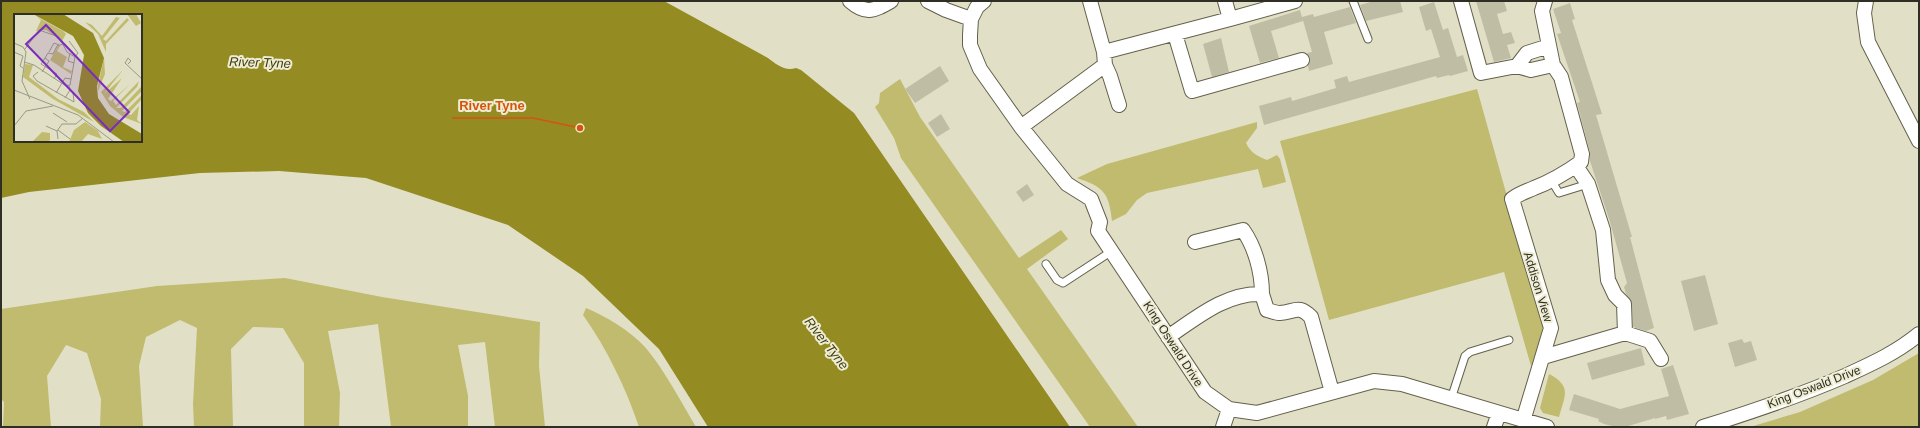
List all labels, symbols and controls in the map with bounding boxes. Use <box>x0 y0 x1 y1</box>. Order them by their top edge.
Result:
inset map <box>14 14 142 142</box>
water label: River Tyne <box>229 54 291 71</box>
callout: River Tyne <box>452 93 533 118</box>
text: River Tyne <box>459 98 525 113</box>
street label: Addison View <box>1521 250 1555 324</box>
street label: King Oswald Drive <box>1140 299 1206 389</box>
water label: River Tyne <box>802 314 852 372</box>
street label: King Oswald Drive <box>1765 363 1863 411</box>

